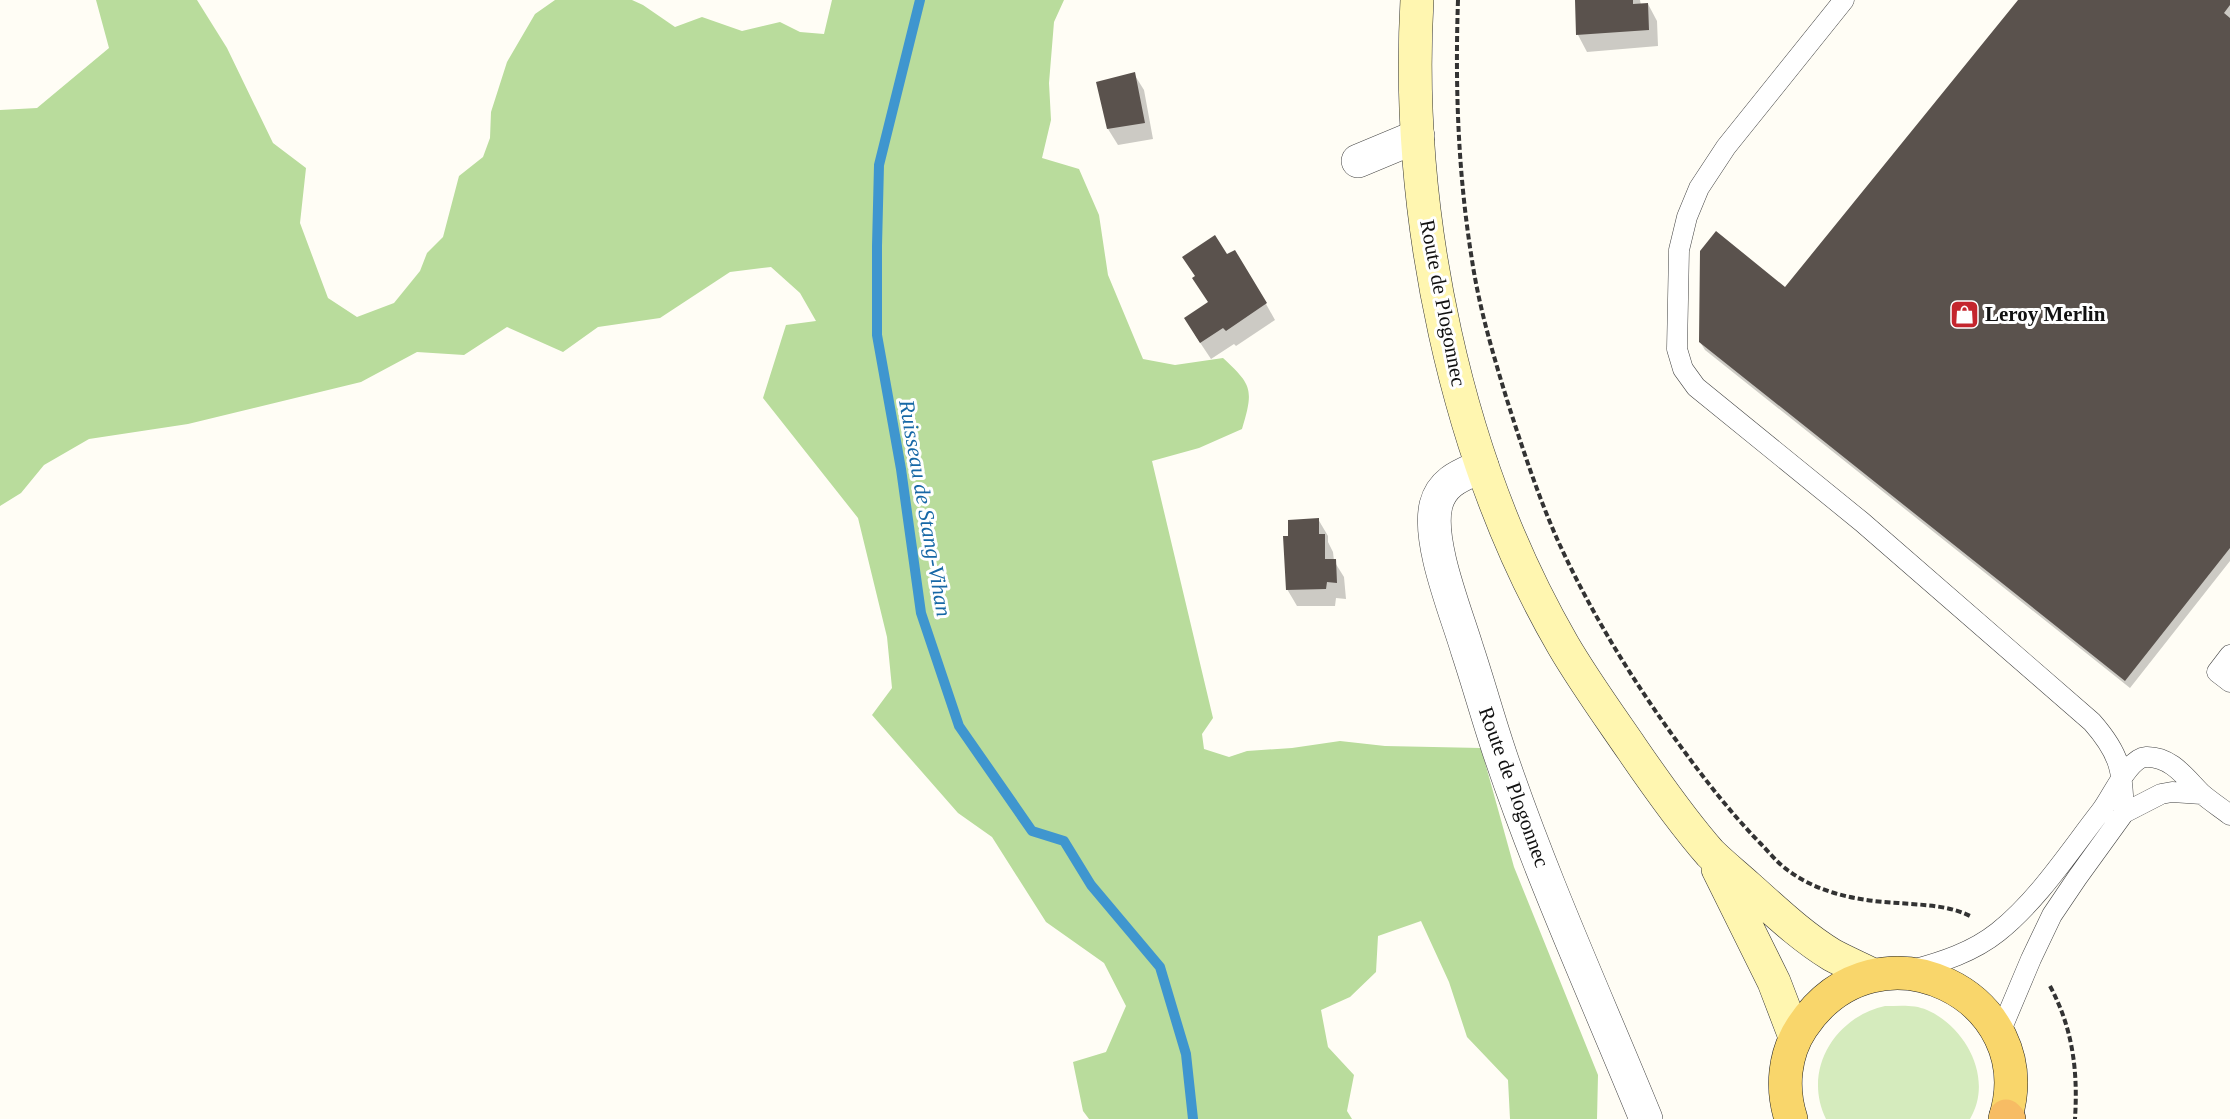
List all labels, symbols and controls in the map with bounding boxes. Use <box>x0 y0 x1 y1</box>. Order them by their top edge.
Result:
street label: Route de Plogonnec <box>1415 218 1471 388</box>
shop icon: Leroy Merlin <box>1948 298 1980 330</box>
place label: Leroy Merlin <box>1985 302 2106 326</box>
water label: Ruisseau de Stang-Vihan <box>894 397 957 618</box>
street label: Route de Plogonnec <box>1474 703 1554 871</box>

